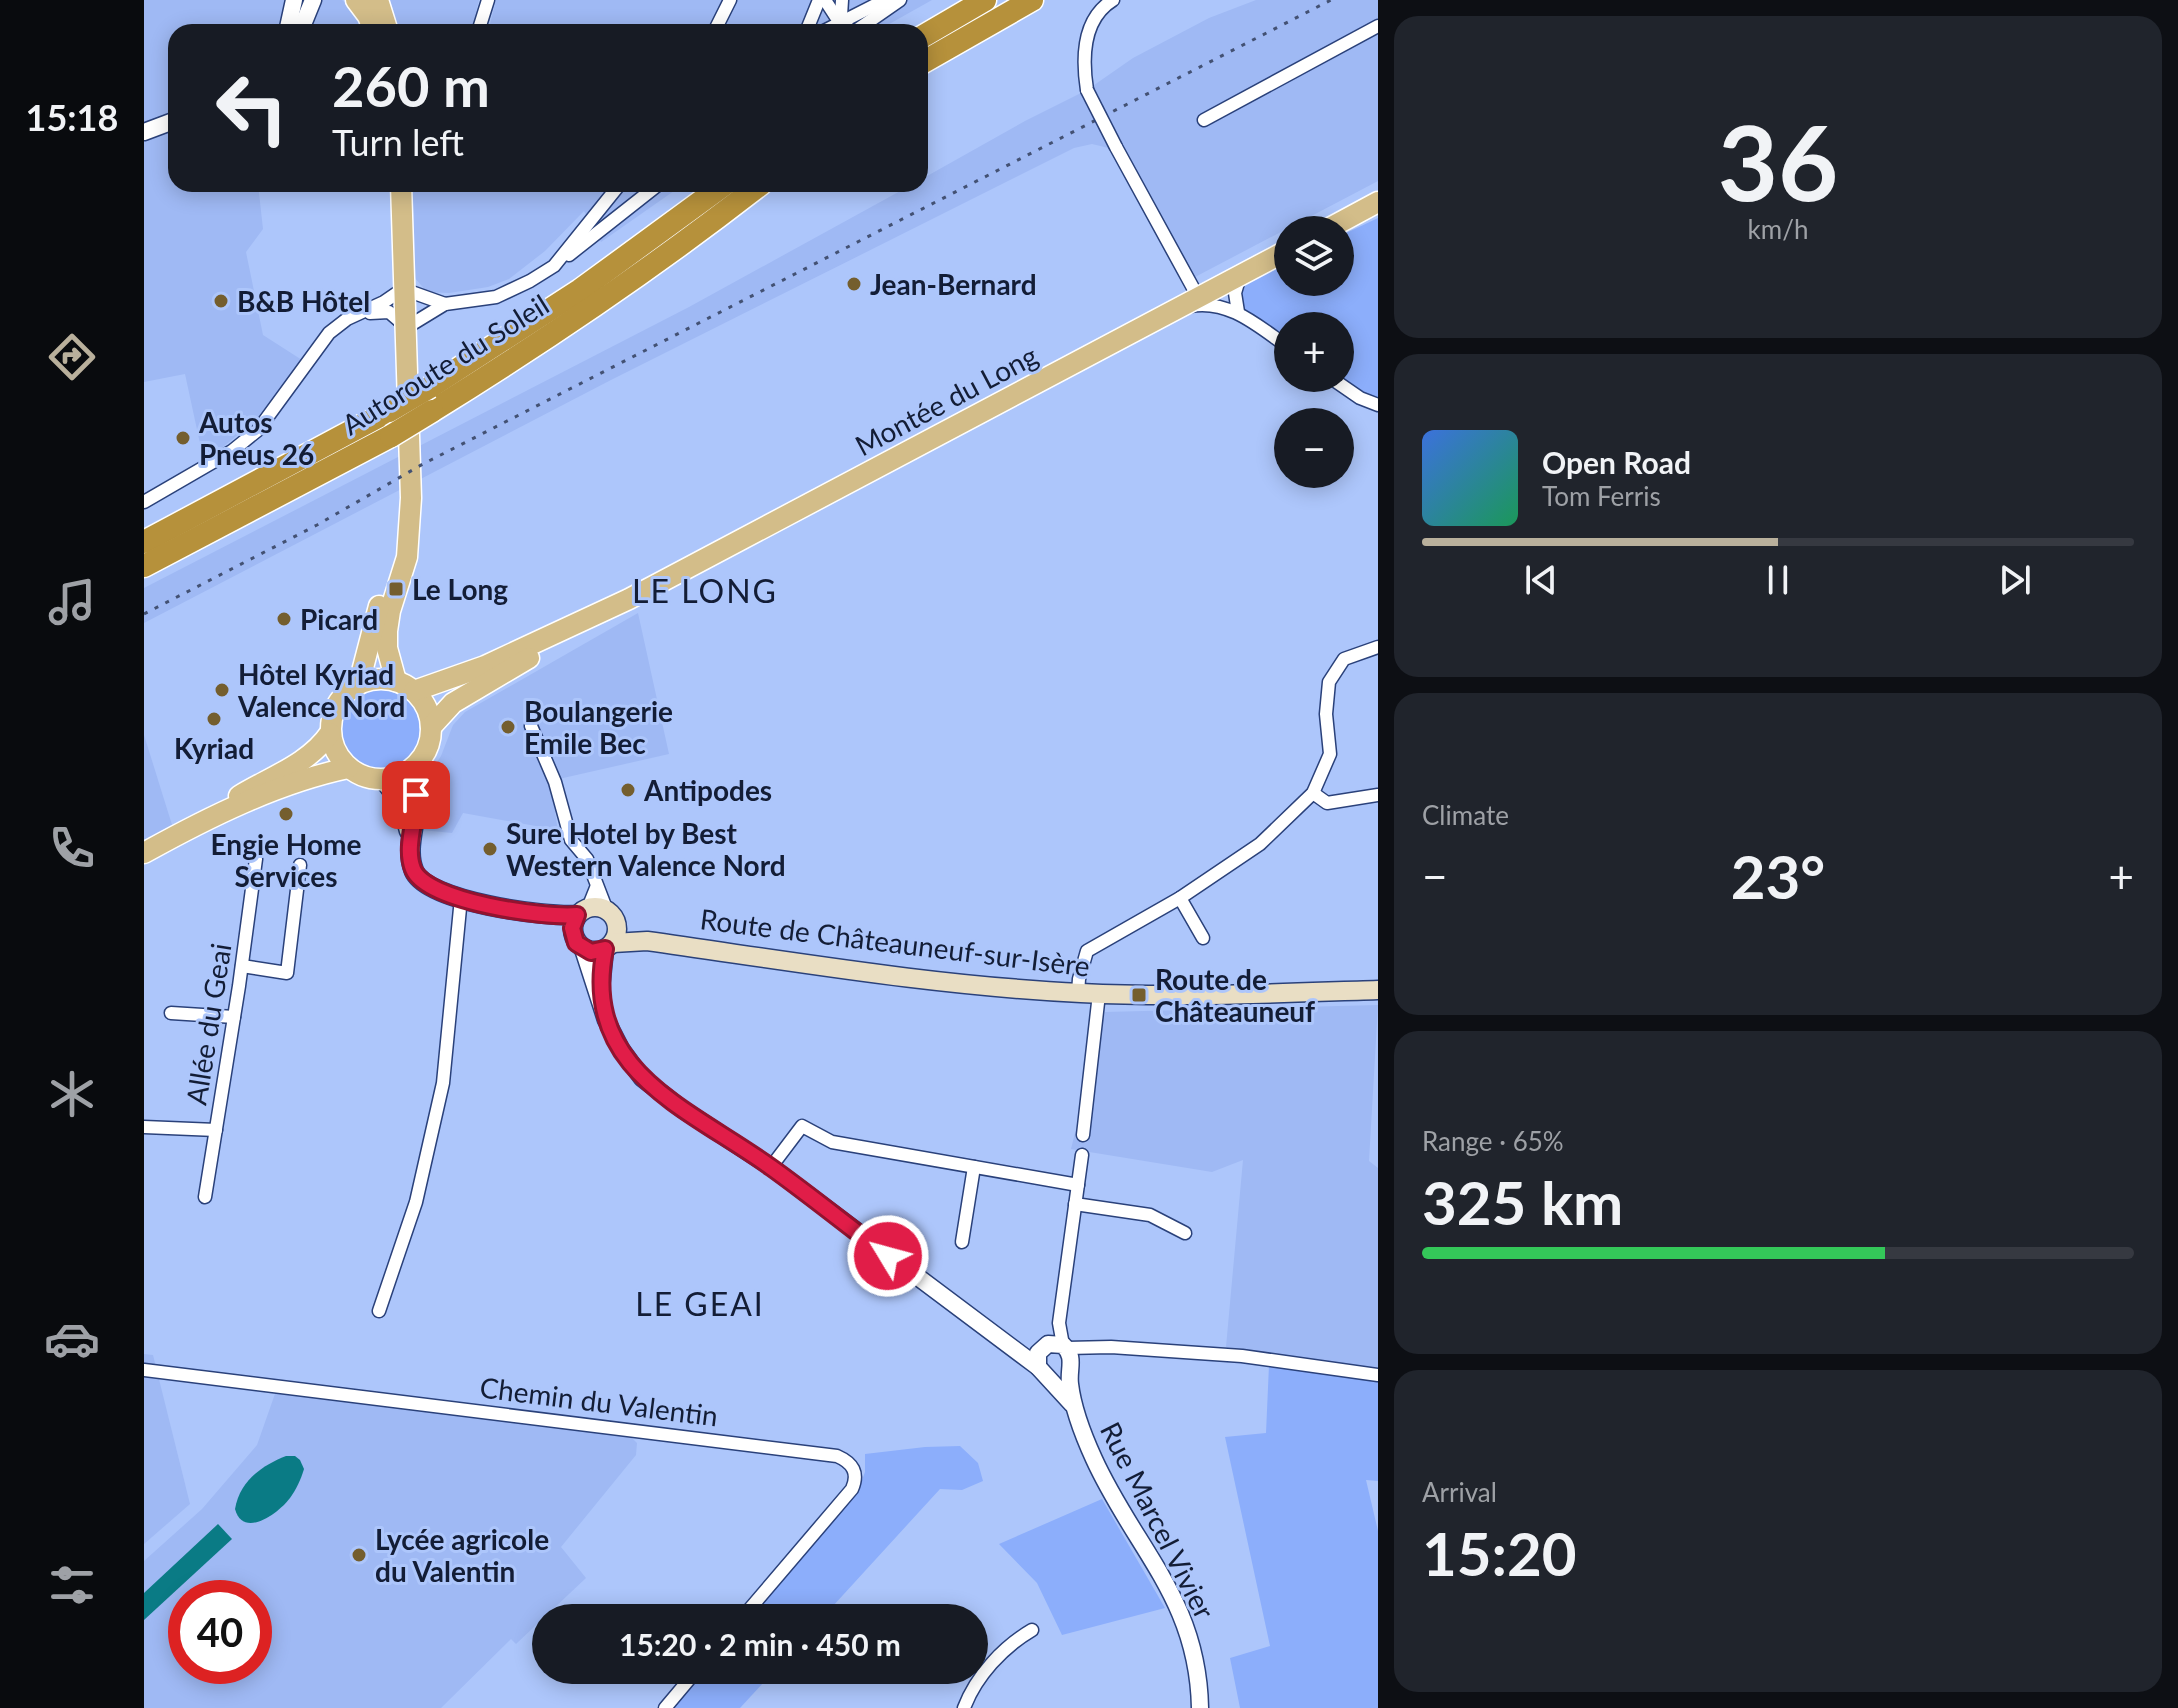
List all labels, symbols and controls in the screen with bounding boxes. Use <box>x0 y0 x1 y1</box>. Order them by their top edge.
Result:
text: 260 m <box>332 52 490 119</box>
icon: left <box>200 56 304 160</box>
text: 15:18 <box>26 95 118 139</box>
text: 36 <box>1718 98 1838 223</box>
text: Turn left <box>332 120 464 164</box>
text: km/h <box>1748 213 1808 245</box>
map controls <box>1274 216 1354 488</box>
button: layers <box>1274 216 1354 296</box>
place label: Jean-Bernard <box>870 267 1037 301</box>
marker: Jean-Bernard <box>845 275 863 293</box>
place label: B&B Hôtel <box>237 284 370 318</box>
street label: Autoroute du Soleil <box>335 287 555 441</box>
marker: B&B Hôtel <box>212 292 230 310</box>
button: + <box>1274 312 1354 392</box>
icon: directions <box>44 329 100 385</box>
street label: Montée du Long <box>849 338 1043 462</box>
place label: Autos Pneus 26 <box>198 405 314 471</box>
button: − <box>1274 408 1354 488</box>
marker: Autos Pneus 26 <box>174 429 192 447</box>
text: Open Road <box>1542 444 1691 480</box>
text: Tom Ferris <box>1542 480 1661 512</box>
icon: previous <box>1519 558 1563 602</box>
icon: pause <box>1756 558 1800 602</box>
icon: next <box>1993 558 2037 602</box>
district label: LE LONG <box>632 571 778 610</box>
place label: Le Long <box>412 572 508 606</box>
icon: music <box>44 574 100 630</box>
marker: Le Long <box>387 580 405 598</box>
place label: Picard <box>300 602 378 636</box>
marker: Picard <box>275 610 293 628</box>
place label: Hôtel Kyriad Valence Nord <box>237 657 405 723</box>
marker: Hôtel Kyriad Valence Nord <box>213 681 231 699</box>
place label: Boulangerie Emile Bec <box>524 694 673 760</box>
marker: Kyriad <box>205 710 223 728</box>
marker: Boulangerie Emile Bec <box>499 718 517 736</box>
place label: Kyriad <box>174 731 254 765</box>
pin <box>382 761 450 829</box>
icon: arrive <box>394 773 438 817</box>
place label: Antipodes <box>643 773 772 807</box>
marker: Antipodes <box>619 781 637 799</box>
text: Climate <box>1422 799 1509 831</box>
marker: Engie Home Services <box>277 805 295 823</box>
place label: Sure Hotel by Best Western Valence Nord <box>506 816 786 882</box>
icon: phone <box>44 820 100 876</box>
place label: Engie Home Services <box>211 827 361 893</box>
marker: Sure Hotel by Best Western Valence Nord <box>481 840 499 858</box>
text: 23° <box>1731 840 1825 912</box>
text: − <box>1422 850 1448 902</box>
text: + <box>2108 850 2134 902</box>
street label: Route de Châteauneuf-sur-Isère <box>698 901 1092 983</box>
street label: Allée du Geai <box>178 941 238 1107</box>
place label: Route de Châteauneuf <box>1155 962 1315 1028</box>
marker: Route de Châteauneuf <box>1130 986 1148 1004</box>
icon: climate <box>44 1066 100 1122</box>
text: Range · 65% <box>1422 1125 1564 1157</box>
text: 325 km <box>1422 1166 1623 1238</box>
position arrow <box>846 1214 930 1298</box>
district label: LE GEAI <box>635 1284 765 1323</box>
icon: car <box>44 1311 100 1367</box>
street label: Chemin du Valentin <box>478 1370 720 1432</box>
street label: Rue Marcel Vivier <box>1094 1416 1222 1624</box>
text: Arrival <box>1422 1476 1497 1508</box>
text: 15:20 <box>1422 1517 1577 1589</box>
place label: Lycée agricole du Valentin <box>375 1522 549 1588</box>
marker: Lycée agricole du Valentin <box>350 1546 368 1564</box>
icon: filters <box>44 1557 100 1613</box>
speed limit sign: 40 <box>168 1580 272 1684</box>
text: 15:20 · 2 min · 450 m <box>619 1626 901 1662</box>

